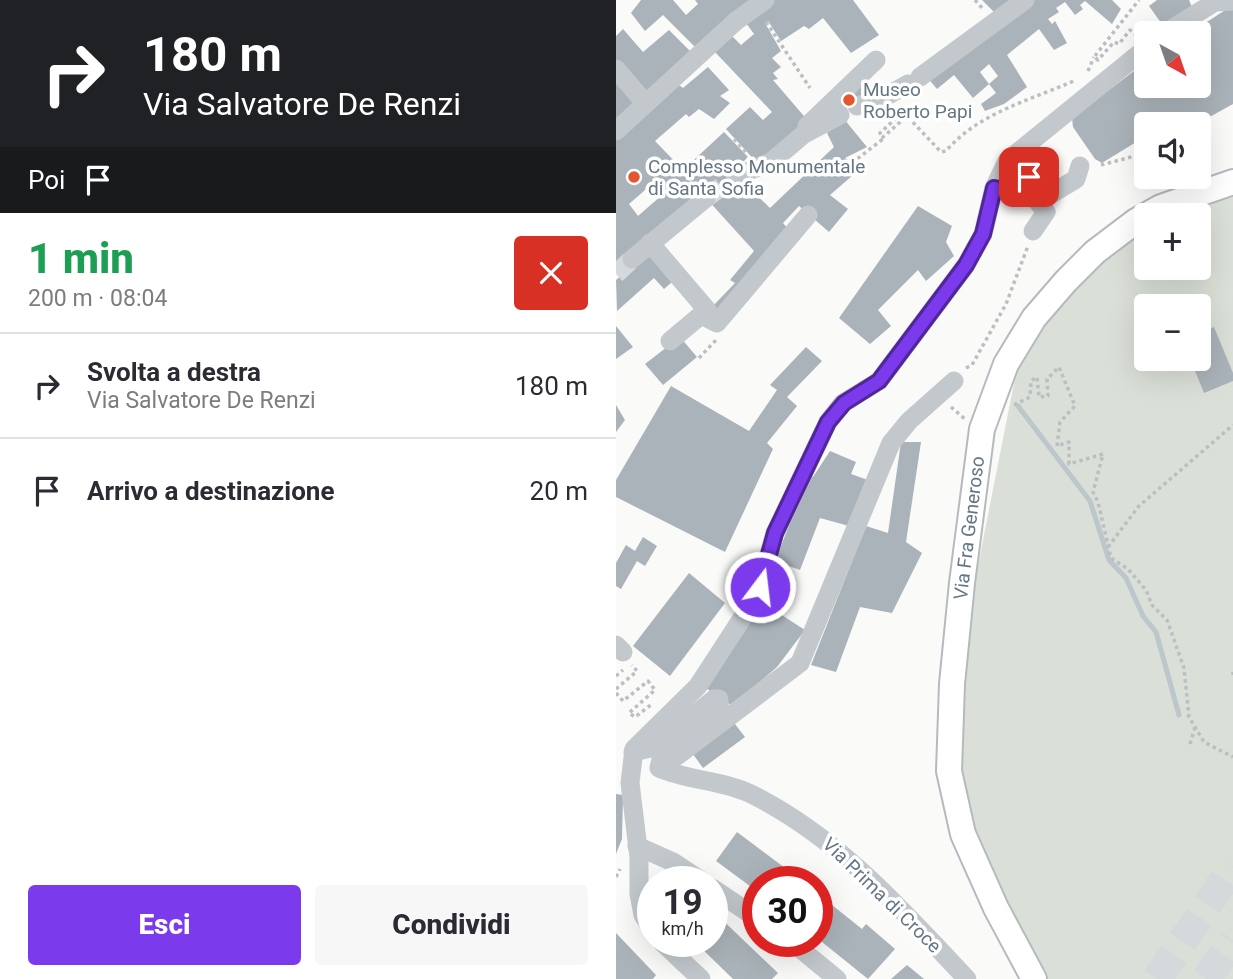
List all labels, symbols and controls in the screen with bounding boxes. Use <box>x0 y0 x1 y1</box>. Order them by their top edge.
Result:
north arrow <box>1134 21 1211 98</box>
map controls <box>1134 21 1211 371</box>
text: 180 m <box>143 26 282 83</box>
icon: right <box>28 28 119 119</box>
place label: Museo Roberto Papi <box>863 78 972 123</box>
text: Via Salvatore De Renzi <box>143 85 461 123</box>
marker: Museo Roberto Papi <box>841 92 857 108</box>
button: sound <box>1134 112 1211 189</box>
pin <box>999 147 1059 207</box>
place label: Complesso Monumentale di Santa Sofia <box>648 155 865 200</box>
icon: arrive <box>1010 158 1048 196</box>
icon: arrive <box>79 161 117 199</box>
text: Poi <box>28 165 65 195</box>
marker: Complesso Monumentale di Santa Sofia <box>626 169 642 185</box>
button: + <box>1134 203 1211 280</box>
text: 1 min <box>28 234 134 283</box>
button: close <box>514 236 588 310</box>
text: 200 m · 08:04 <box>28 285 167 312</box>
button: − <box>1134 294 1211 371</box>
text: Svolta a destra <box>87 357 261 387</box>
icon: right <box>28 367 66 405</box>
text: 180 m <box>515 371 588 401</box>
text: Via Salvatore De Renzi <box>87 387 316 414</box>
street label: Via Fra Generoso <box>949 455 989 601</box>
icon: arrive <box>28 472 66 510</box>
text: Arrivo a destinazione <box>87 476 334 506</box>
text: 20 m <box>530 476 588 506</box>
position arrow <box>723 550 797 624</box>
street label: Via Prima di Croce <box>818 833 946 957</box>
speed limit sign: 30 <box>742 866 833 957</box>
text: 19 <box>662 882 703 923</box>
button: Esci <box>28 885 301 965</box>
button: Condividi <box>315 885 588 965</box>
text: km/h <box>661 918 704 939</box>

